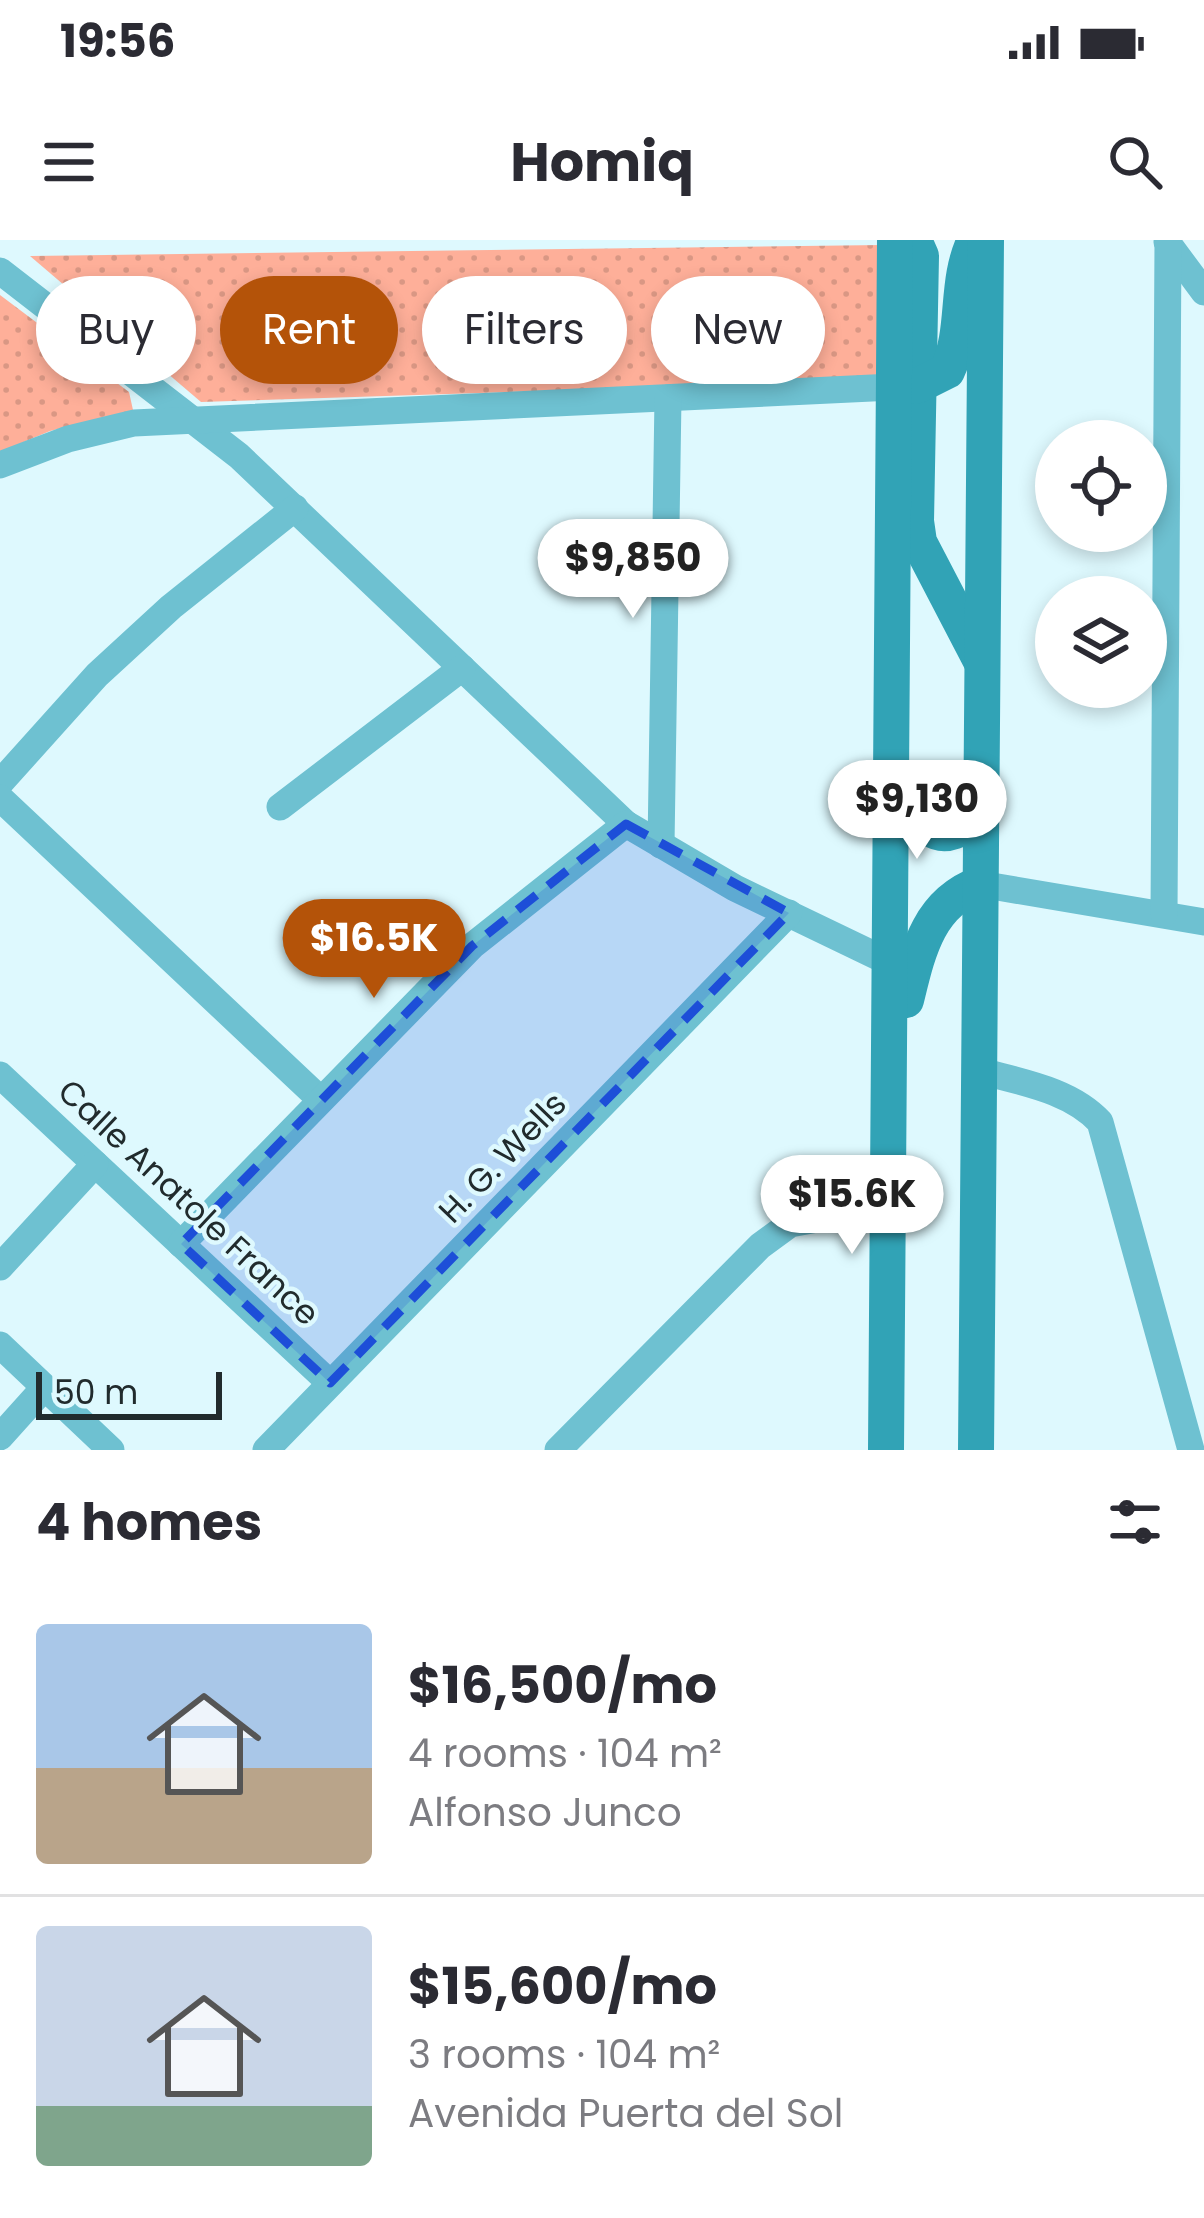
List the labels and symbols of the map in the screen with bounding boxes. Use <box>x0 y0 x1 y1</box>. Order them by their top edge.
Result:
pin: $9,850 <box>535 519 731 621</box>
pin: $9,130 <box>819 760 1015 862</box>
pin: $16.5K <box>276 899 472 1001</box>
street label: Calle Anatole France <box>47 1068 330 1336</box>
street label: H. G. Wells <box>428 1081 577 1233</box>
pin: $15.6K <box>754 1155 950 1257</box>
scale bar <box>36 1366 222 1419</box>

